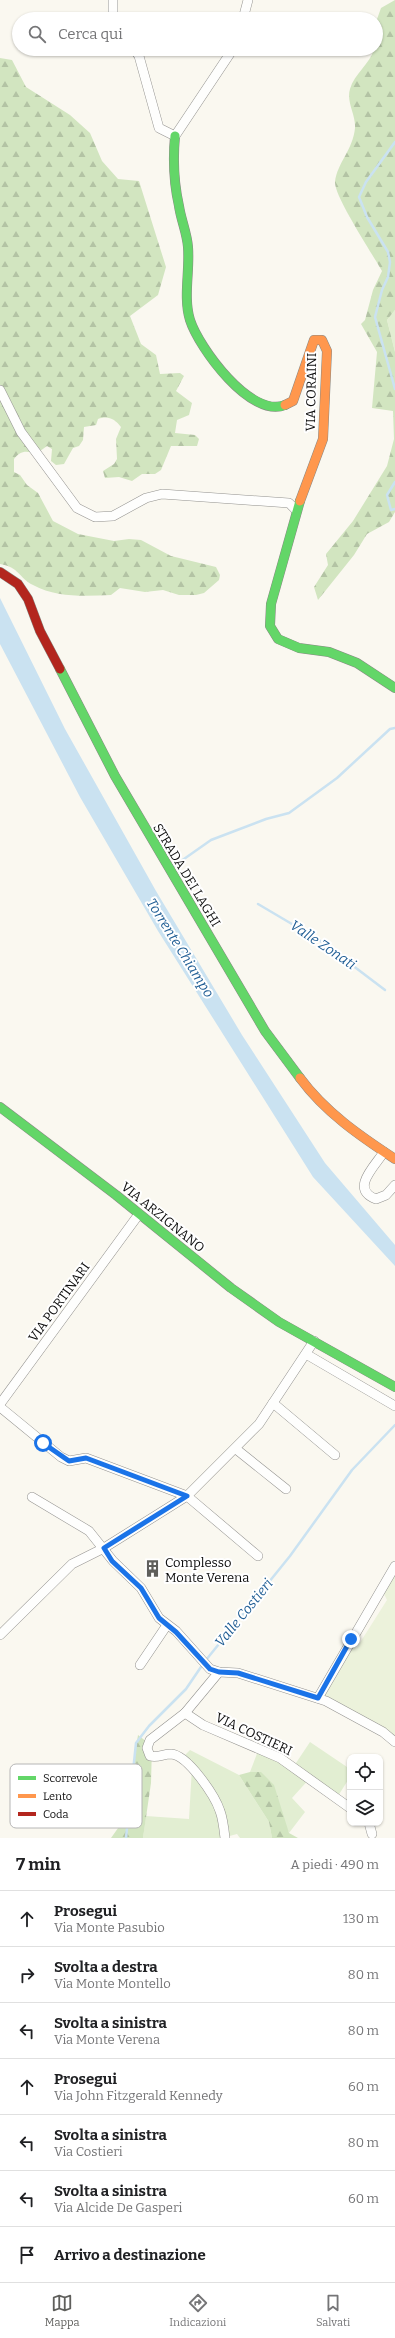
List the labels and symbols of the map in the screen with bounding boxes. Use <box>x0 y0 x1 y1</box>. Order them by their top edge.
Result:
street label: VIA CORAINI <box>303 352 319 432</box>
street label: STRADA DEI LAGHI <box>150 821 224 929</box>
water label: Torrente Chiampo <box>143 895 217 1001</box>
water label: Valle Zonati <box>287 917 359 973</box>
street label: VIA ARZIGNANO <box>118 1179 208 1255</box>
street label: VIA PORTINARI <box>25 1260 93 1344</box>
route start <box>34 1434 52 1452</box>
place label: Complesso Monte Verena <box>165 1555 249 1585</box>
building icon: Complesso Monte Verena <box>142 1559 162 1579</box>
water label: Valle Costieri <box>211 1576 277 1650</box>
route end <box>342 1630 360 1648</box>
street label: VIA COSTIERI <box>213 1710 295 1758</box>
legend <box>10 1764 142 1828</box>
text: Scorrevole <box>43 1772 97 1785</box>
text: Lento <box>43 1790 72 1803</box>
text: Coda <box>43 1808 69 1821</box>

